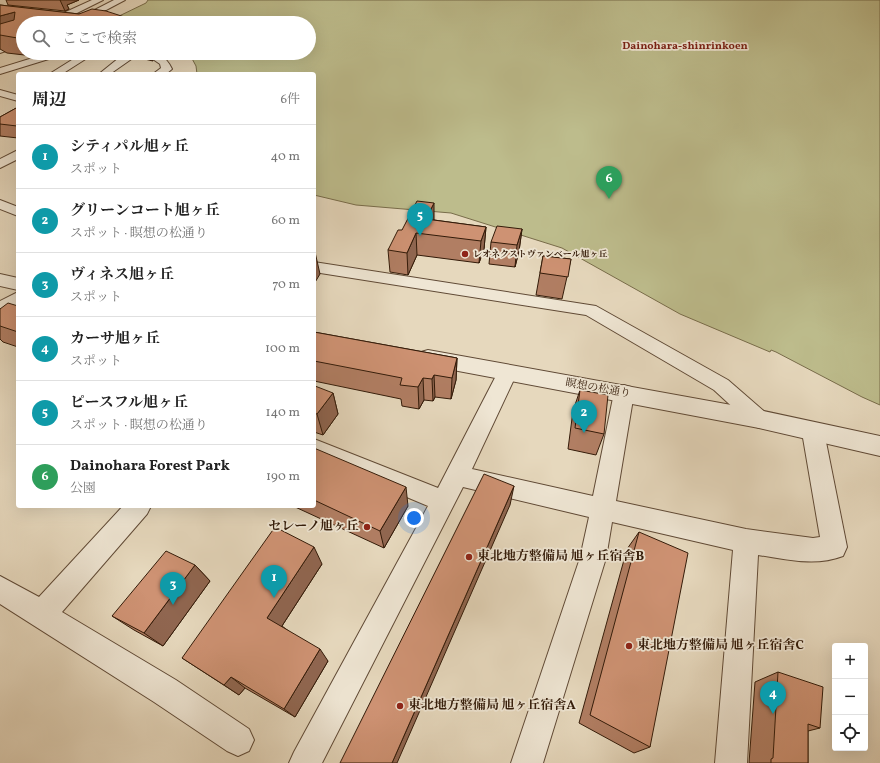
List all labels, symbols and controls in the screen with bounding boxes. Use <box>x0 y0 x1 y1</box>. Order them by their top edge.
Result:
search box <box>16 16 316 60</box>
icon: search <box>30 27 52 49</box>
text: ここで検索 <box>62 29 137 50</box>
district label: Dainohara-shinrinkoen <box>622 39 748 54</box>
text: 周辺 <box>32 89 66 112</box>
text: 6件 <box>280 91 300 109</box>
text: シティパル旭ヶ丘 <box>70 137 189 158</box>
text: 1 <box>42 148 48 166</box>
text: 40 m <box>271 148 300 166</box>
text: スポット <box>70 161 122 179</box>
pin: 6 <box>596 166 622 199</box>
text: グリーンコート旭ヶ丘 <box>70 201 220 222</box>
pin: 5 <box>407 203 433 236</box>
text: 2 <box>42 212 48 230</box>
text: 60 m <box>272 212 300 230</box>
text: スポット · 瞑想の松通り <box>70 225 208 243</box>
place label: レオネクストヴァンベール旭ヶ丘 <box>473 248 608 261</box>
marker: レオネクストヴァンベール旭ヶ丘 <box>460 249 470 259</box>
text: ヴィネス旭ヶ丘 <box>70 265 174 286</box>
text: 3 <box>42 276 48 294</box>
text: 70 m <box>272 276 300 294</box>
text: スポット <box>70 289 122 307</box>
text: カーサ旭ヶ丘 <box>70 329 160 350</box>
text: 4 <box>41 340 49 358</box>
text: 100 m <box>265 340 300 358</box>
text: スポット <box>70 353 122 371</box>
street label: 瞑想の松通り <box>564 376 632 402</box>
text: ピースフル旭ヶ丘 <box>70 393 188 414</box>
pin: 2 <box>571 400 597 433</box>
text: 5 <box>42 404 48 422</box>
text: 140 m <box>266 404 300 422</box>
text: スポット · 瞑想の松通り <box>70 417 208 435</box>
text: Dainohara Forest Park <box>70 456 230 477</box>
text: 6 <box>41 468 49 486</box>
text: 190 m <box>266 468 300 486</box>
text: 公園 <box>70 480 96 498</box>
your location <box>404 508 424 528</box>
place label: セレーノ旭ヶ丘 <box>268 518 359 536</box>
marker: セレーノ旭ヶ丘 <box>362 522 372 532</box>
place label: 東北地方整備局 旭ヶ丘宿舎B <box>477 548 645 566</box>
marker: 東北地方整備局 旭ヶ丘宿舎B <box>464 552 474 562</box>
pin: 1 <box>261 565 287 598</box>
pin: 3 <box>160 572 186 605</box>
place label: 東北地方整備局 旭ヶ丘宿舎C <box>637 637 804 655</box>
marker: 東北地方整備局 旭ヶ丘宿舎C <box>624 641 634 651</box>
map controls <box>832 643 868 751</box>
button: + <box>832 643 868 679</box>
button: − <box>832 679 868 715</box>
pin: 4 <box>760 681 786 714</box>
place label: 東北地方整備局 旭ヶ丘宿舎A <box>408 697 577 715</box>
marker: 東北地方整備局 旭ヶ丘宿舎A <box>395 701 405 711</box>
button: locate <box>832 715 868 751</box>

